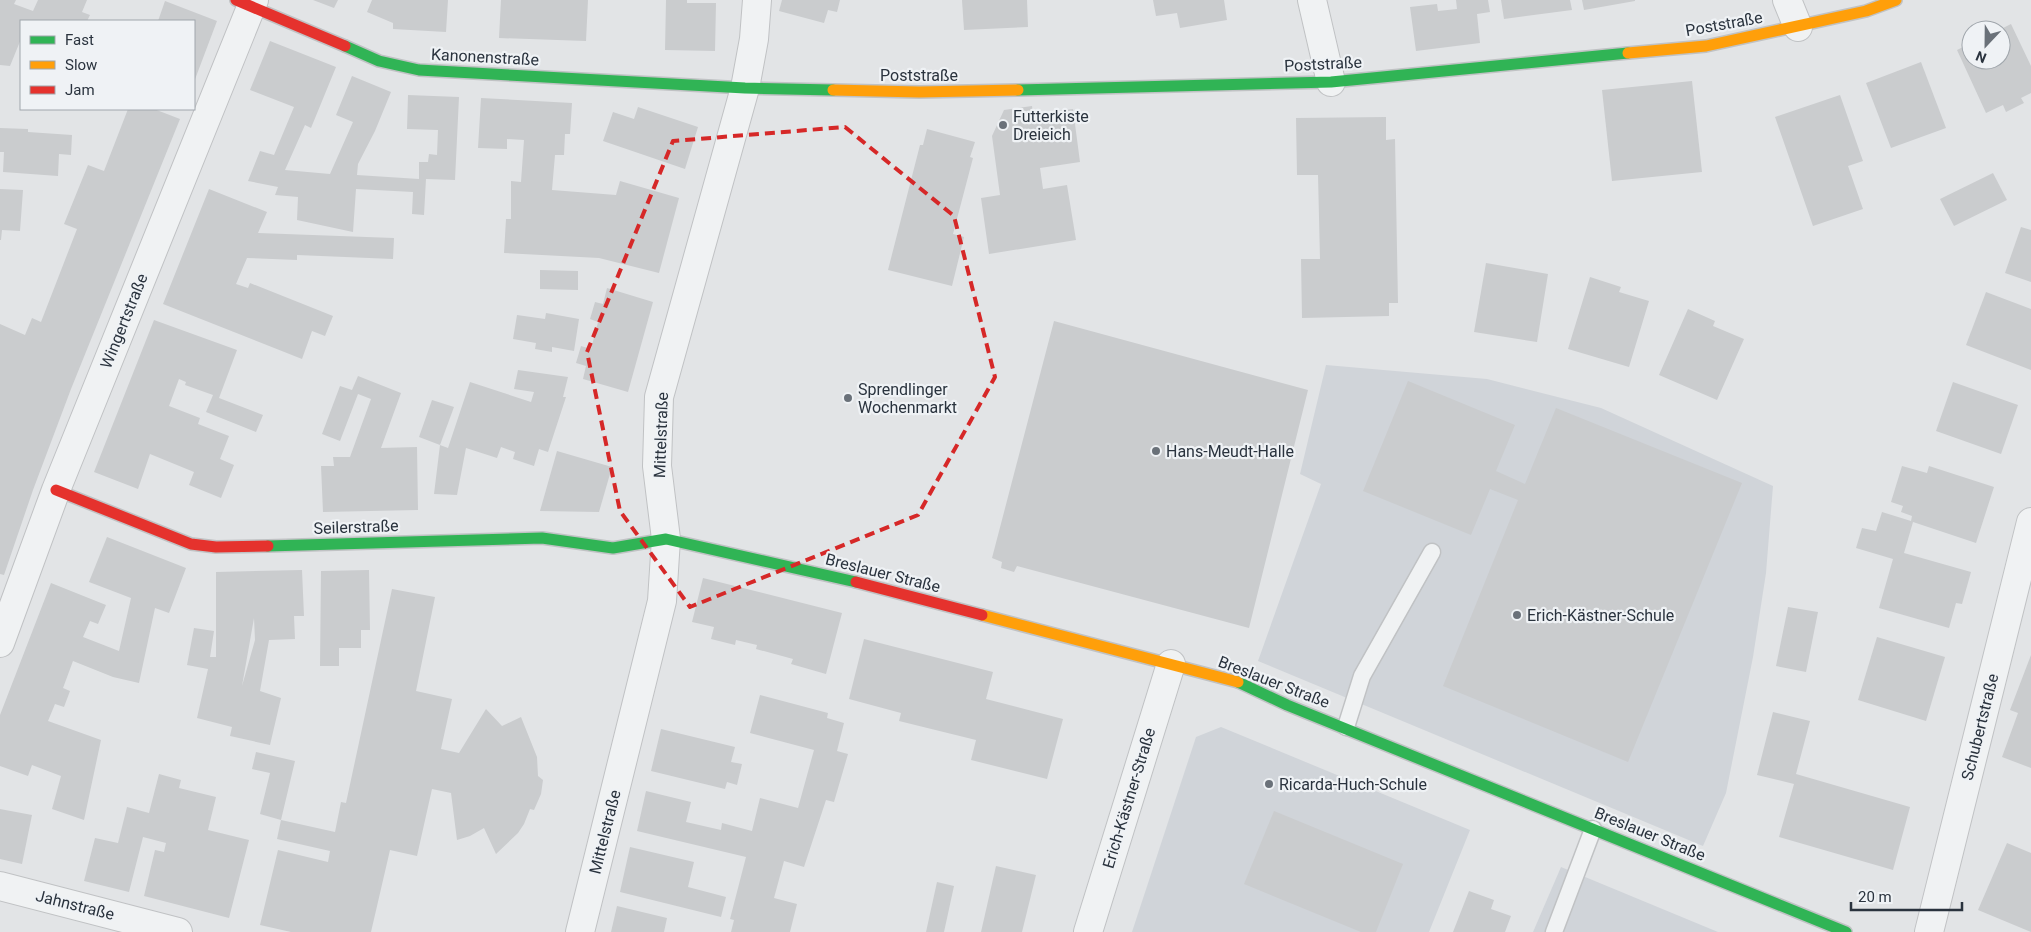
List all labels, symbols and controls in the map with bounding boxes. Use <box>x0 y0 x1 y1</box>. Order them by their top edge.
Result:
street label: Poststraße <box>1684 8 1764 40</box>
legend <box>20 20 195 110</box>
north arrow <box>1961 20 2011 70</box>
text: Fast <box>65 31 94 49</box>
street label: Kanonenstraße <box>430 45 540 69</box>
text: N <box>1974 48 1989 66</box>
street label: Poststraße <box>1284 52 1362 76</box>
text: Slow <box>65 56 97 74</box>
street label: Poststraße <box>880 66 958 85</box>
text: Jam <box>65 81 95 99</box>
place label: Futterkiste Dreieich <box>1013 107 1089 144</box>
marker: Futterkiste Dreieich <box>997 119 1009 131</box>
street label: Wingertstraße <box>96 271 152 371</box>
place label: Sprendlinger Wochenmarkt <box>858 380 957 417</box>
street label: Mittelstraße <box>650 392 672 478</box>
marker: Sprendlinger Wochenmarkt <box>842 392 854 404</box>
place label: Hans-Meudt-Halle <box>1166 442 1294 461</box>
marker: Hans-Meudt-Halle <box>1150 445 1162 457</box>
street label: Seilerstraße <box>313 516 399 538</box>
street label: Breslauer Straße <box>824 550 942 596</box>
place label: Erich-Kästner-Schule <box>1527 606 1674 625</box>
marker: Erich-Kästner-Schule <box>1511 609 1523 621</box>
street label: Breslauer Straße <box>1216 652 1332 712</box>
street label: Schubertstraße <box>1958 672 2002 782</box>
street label: Erich-Kästner-Straße <box>1099 725 1159 871</box>
place label: Ricarda-Huch-Schule <box>1279 775 1427 794</box>
marker: Ricarda-Huch-Schule <box>1263 778 1275 790</box>
street label: Mittelstraße <box>585 788 625 876</box>
street label: Breslauer Straße <box>1592 803 1708 865</box>
scale bar <box>1851 880 1962 912</box>
street label: Jahnstraße <box>34 886 116 924</box>
text: 20 m <box>1858 888 1892 906</box>

